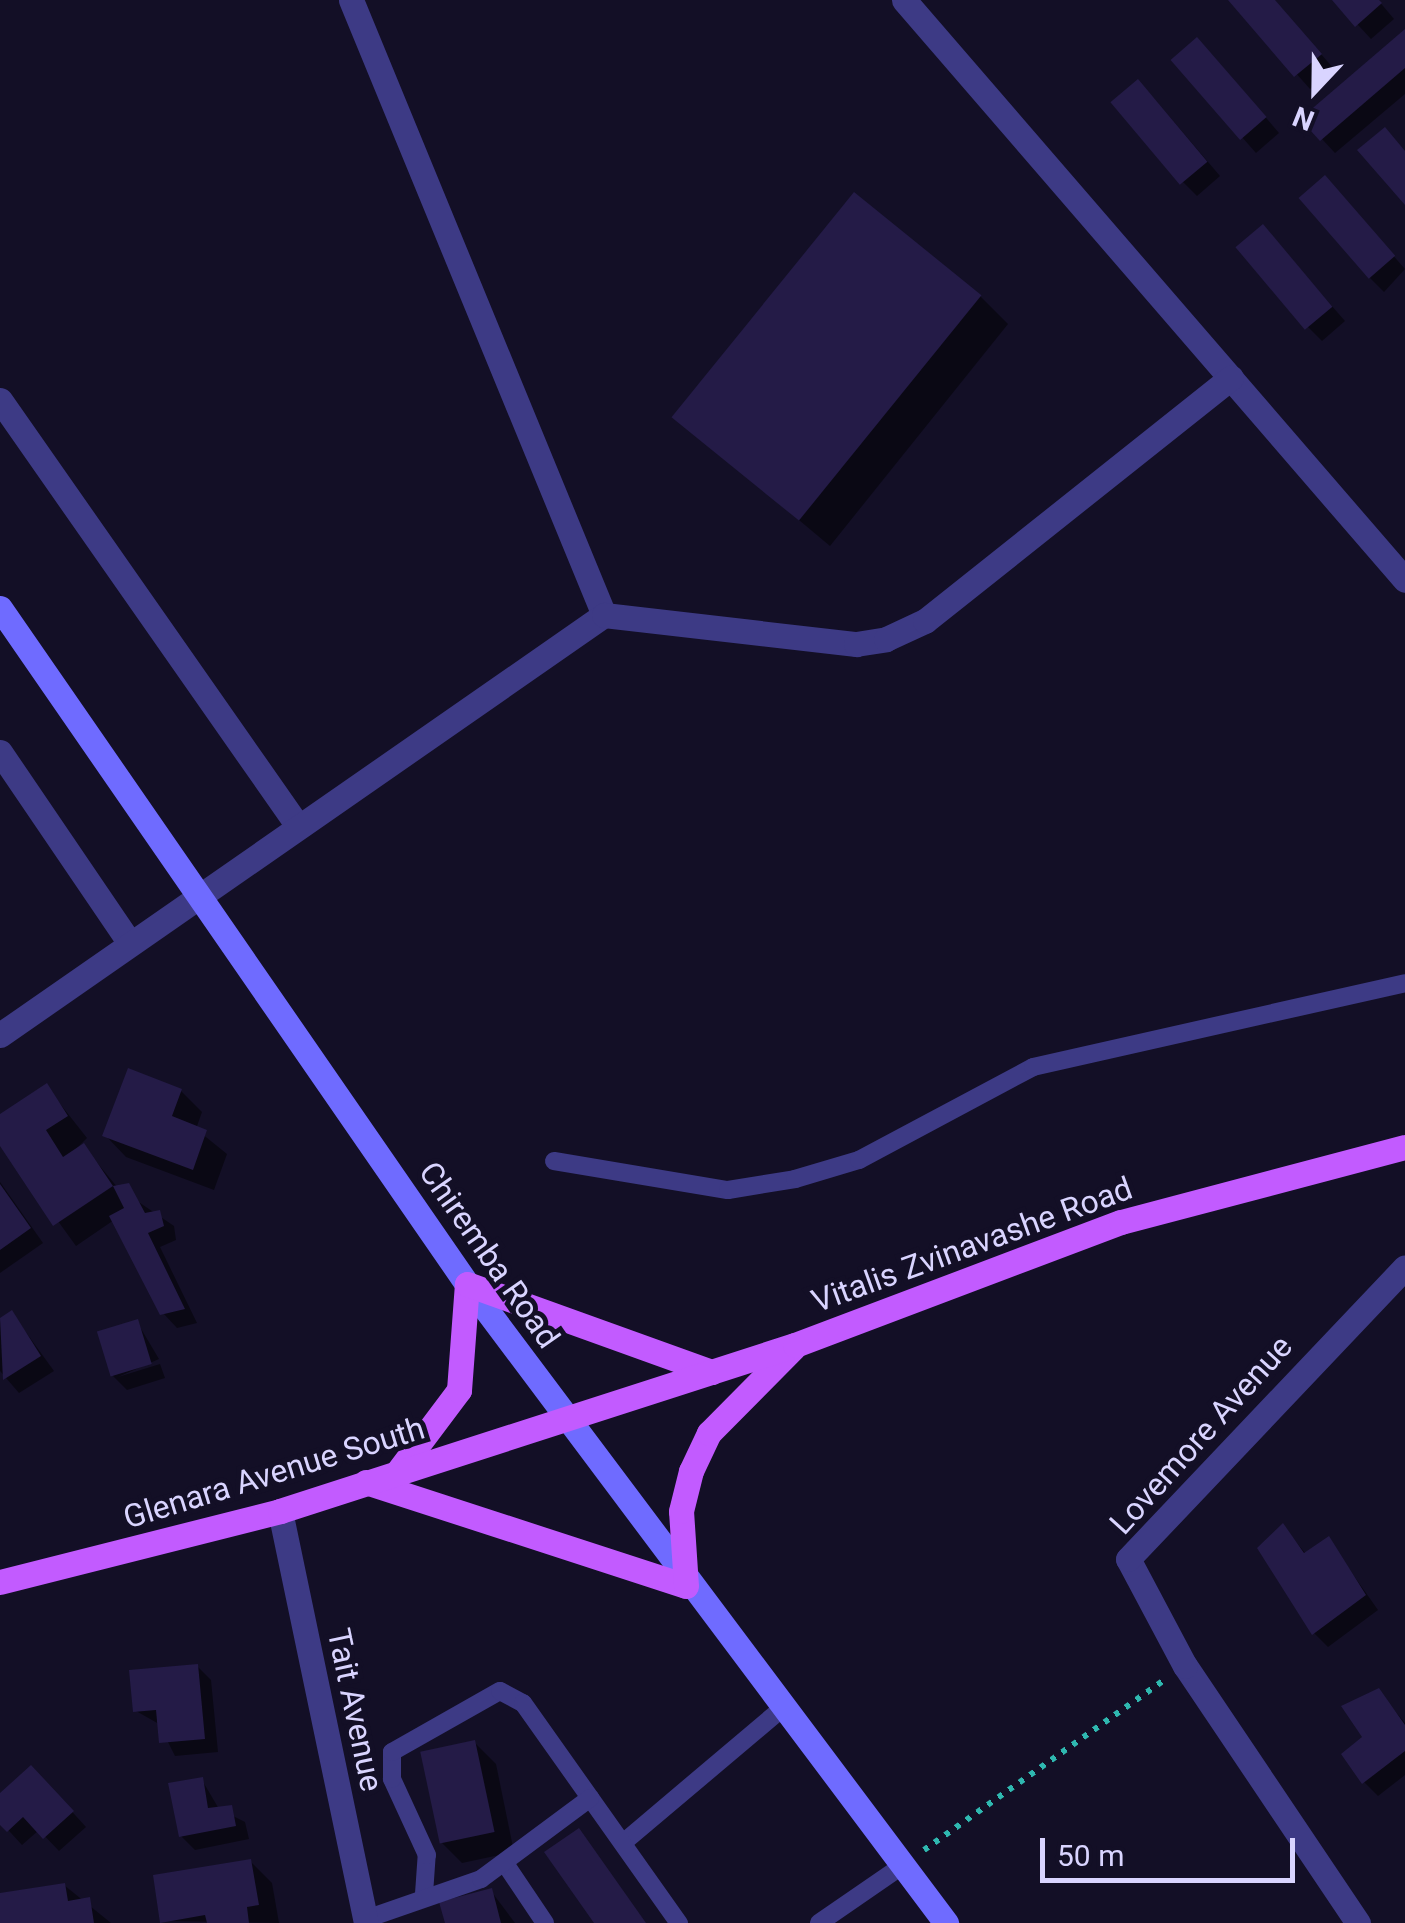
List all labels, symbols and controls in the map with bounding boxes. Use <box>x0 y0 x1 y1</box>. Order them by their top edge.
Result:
north arrow <box>1265 40 1365 140</box>
text: N <box>1288 99 1319 137</box>
street label: Chiremba Road <box>411 1154 567 1356</box>
street label: Vitalis Zvinavashe Road <box>807 1169 1137 1321</box>
street label: Lovemore Avenue <box>1102 1328 1300 1542</box>
street label: Glenara Avenue South <box>119 1409 429 1537</box>
street label: Tait Avenue <box>319 1625 391 1795</box>
scale bar <box>1045 1818 1300 1880</box>
text: 50 m <box>1057 1838 1124 1873</box>

